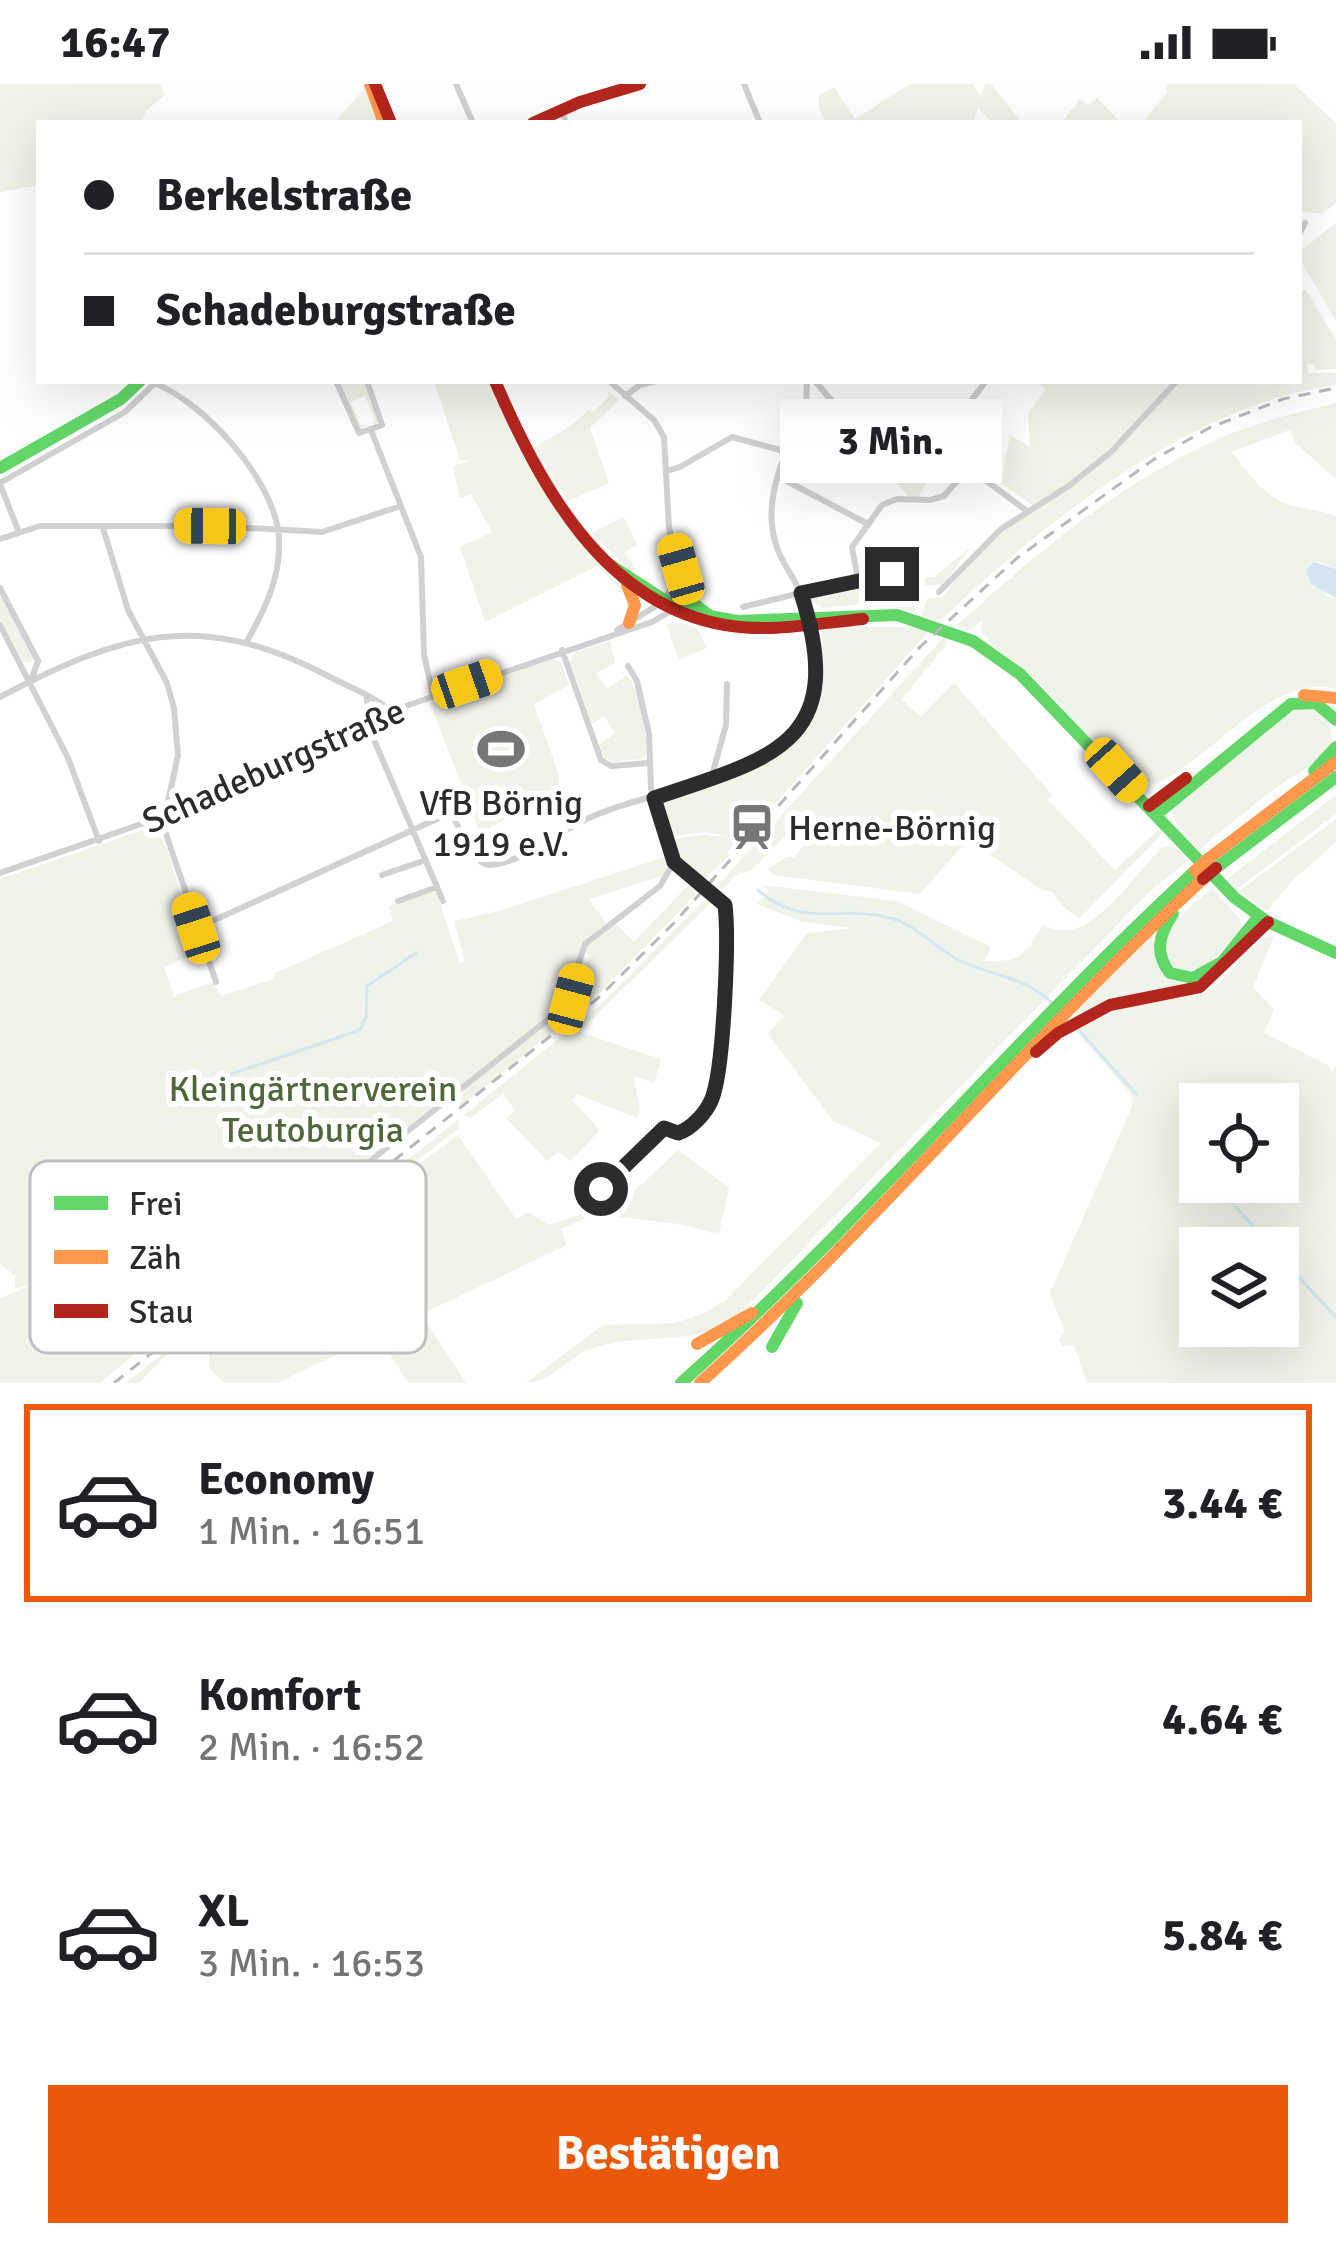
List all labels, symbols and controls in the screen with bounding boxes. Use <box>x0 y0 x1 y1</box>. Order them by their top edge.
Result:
text: 16:47 <box>60 15 170 70</box>
text: Berkelstraße <box>156 168 412 223</box>
text: Schadeburgstraße <box>156 283 516 338</box>
callout: 3 Min. <box>781 400 1003 484</box>
text: 3 Min. <box>838 417 944 465</box>
car <box>174 507 246 545</box>
car <box>654 529 708 609</box>
route end <box>865 547 919 601</box>
car <box>427 655 507 713</box>
street label: Schadeburgstraße <box>135 688 412 844</box>
sports icon: VfB Börnig 1919 e.V. <box>476 724 526 774</box>
car <box>1079 731 1153 809</box>
place label: VfB Börnig 1919 e.V. <box>419 781 583 867</box>
station icon: Herne-Börnig <box>727 802 777 852</box>
place label: Herne-Börnig <box>788 806 996 851</box>
car <box>168 888 224 968</box>
car <box>544 960 598 1038</box>
park label: Kleingärtnerverein Teutoburgia <box>169 1067 457 1153</box>
map controls <box>1179 1083 1299 1347</box>
button: locate <box>1179 1083 1299 1203</box>
legend <box>30 1161 426 1353</box>
route start <box>574 1162 628 1216</box>
text: Frei <box>129 1184 182 1225</box>
button: layers <box>1179 1227 1299 1347</box>
text: Zäh <box>129 1238 182 1279</box>
text: Stau <box>129 1292 194 1333</box>
icon: car <box>54 1449 162 1557</box>
text: Economy <box>198 1452 374 1507</box>
text: 3.44 € <box>1162 1476 1282 1531</box>
text: 1 Min. · 16:51 <box>198 1507 425 1555</box>
icon: car <box>54 1665 162 1773</box>
text: Komfort <box>198 1668 361 1723</box>
text: 4.64 € <box>1162 1692 1282 1747</box>
text: 2 Min. · 16:52 <box>198 1723 425 1771</box>
icon: car <box>54 1881 162 1989</box>
text: XL <box>198 1884 249 1939</box>
text: 5.84 € <box>1162 1908 1282 1963</box>
text: 3 Min. · 16:53 <box>198 1939 425 1987</box>
button: Bestätigen <box>48 2085 1288 2223</box>

